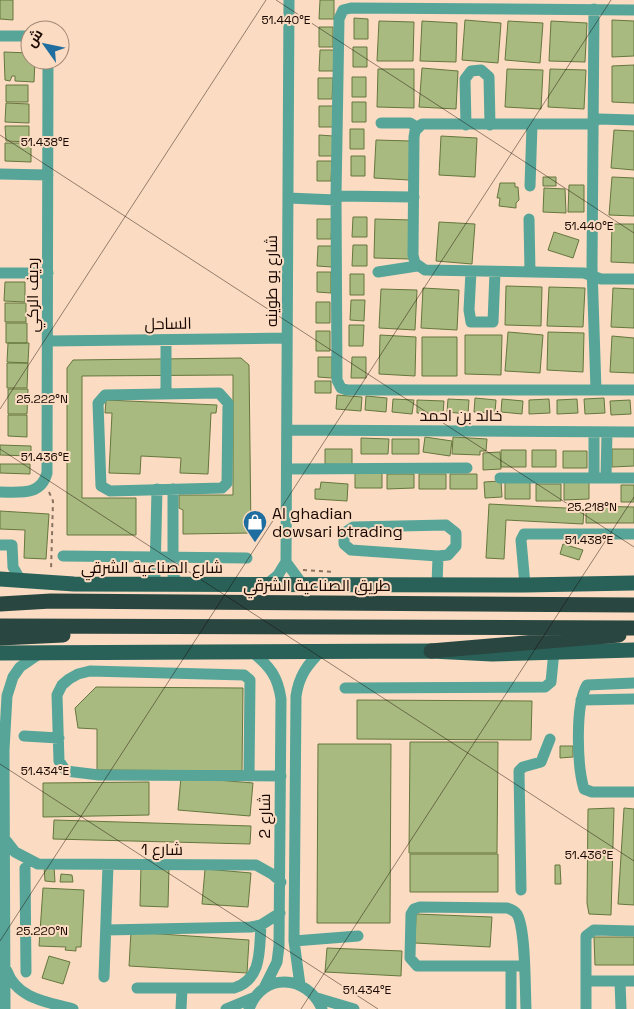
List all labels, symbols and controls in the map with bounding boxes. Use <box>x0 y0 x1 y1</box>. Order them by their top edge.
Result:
text: 51.440°E <box>261 12 311 28</box>
north arrow <box>20 20 70 70</box>
text: ش <box>22 25 47 50</box>
text: 51.438°E <box>21 134 70 150</box>
text: 51.440°E <box>564 218 614 234</box>
street label: شارع بو طوينه <box>261 235 283 327</box>
street label: رديف الركي <box>22 258 46 332</box>
street label: الساحل <box>144 313 192 334</box>
text: 25.222°N <box>16 391 68 407</box>
street label: خالد بن احمد <box>420 405 502 426</box>
text: 51.436°E <box>21 449 69 465</box>
text: 25.218°N <box>567 499 617 515</box>
place label: Al ghadian dowsari btrading <box>272 503 403 542</box>
shop icon: Al ghadian dowsari btrading <box>242 509 268 543</box>
text: 51.438°E <box>565 532 614 548</box>
street label: شارع الصناعية الشرقي <box>81 557 223 581</box>
street label: طريق الصناعية الشرقي <box>243 575 391 599</box>
text: 51.434°E <box>21 763 70 779</box>
street label: شارع 2 <box>254 794 276 838</box>
street label: شارع 1 <box>141 839 183 861</box>
text: 51.436°E <box>565 847 613 863</box>
text: 25.220°N <box>16 923 68 939</box>
text: 51.434°E <box>343 982 392 998</box>

